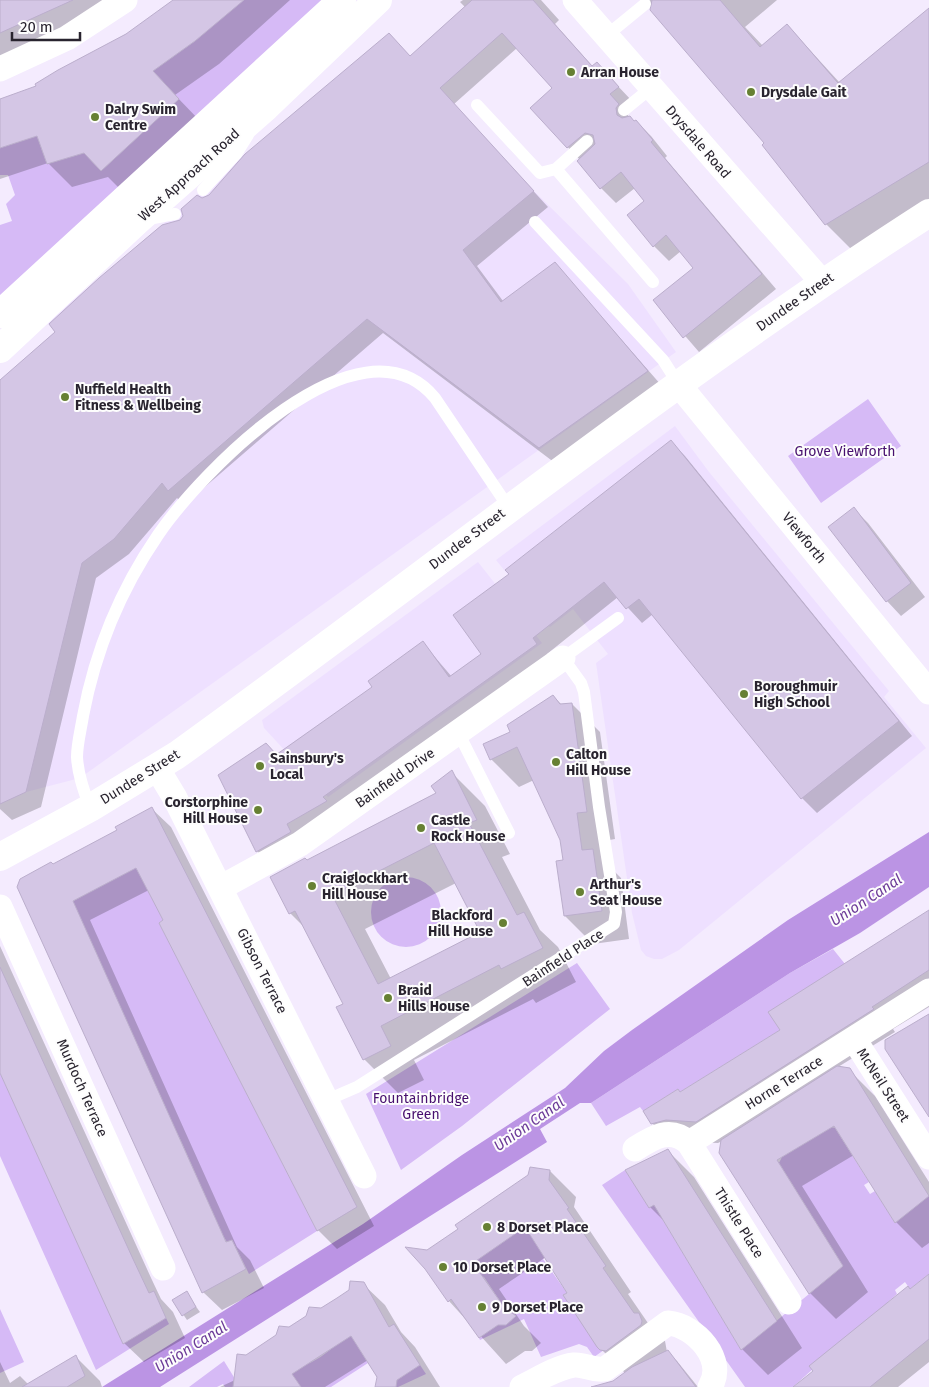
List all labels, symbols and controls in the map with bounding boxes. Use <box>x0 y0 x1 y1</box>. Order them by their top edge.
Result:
scale bar <box>12 10 80 42</box>
text: 20 m <box>20 18 53 36</box>
place label: Arran House <box>580 64 659 81</box>
marker: Arran House <box>565 66 577 78</box>
place label: Drysdale Gait <box>761 84 847 101</box>
marker: Drysdale Gait <box>745 86 757 98</box>
place label: Dalry Swim Centre <box>105 101 176 134</box>
street label: Drysdale Road <box>662 102 734 182</box>
marker: Dalry Swim Centre <box>89 111 101 123</box>
street label: West Approach Road <box>135 125 243 225</box>
street label: Dundee Street <box>753 268 838 335</box>
place label: Nuffield Health Fitness & Wellbeing <box>75 381 201 414</box>
marker: Nuffield Health Fitness & Wellbeing <box>59 391 71 403</box>
park label: Grove Viewforth <box>795 443 895 460</box>
street label: Dundee Street <box>426 504 509 573</box>
street label: Viewforth <box>778 509 830 567</box>
place label: Boroughmuir High School <box>754 678 838 711</box>
marker: Boroughmuir High School <box>738 688 750 700</box>
street label: Bainfield Drive <box>352 744 438 812</box>
street label: Dundee Street <box>97 745 184 808</box>
place label: Calton Hill House <box>566 746 631 779</box>
place label: Sainsbury's Local <box>270 750 344 783</box>
marker: Calton Hill House <box>550 756 562 768</box>
marker: Sainsbury's Local <box>254 760 266 772</box>
place label: Corstorphine Hill House <box>165 794 248 827</box>
marker: Corstorphine Hill House <box>252 804 264 816</box>
place label: Castle Rock House <box>431 812 506 845</box>
marker: Castle Rock House <box>415 822 427 834</box>
place label: Craiglockhart Hill House <box>322 870 408 903</box>
water label: Union Canal <box>827 870 905 930</box>
place label: Arthur's Seat House <box>589 876 662 909</box>
marker: Craiglockhart Hill House <box>306 880 318 892</box>
marker: Arthur's Seat House <box>574 886 586 898</box>
place label: Blackford Hill House <box>428 907 493 940</box>
marker: Blackford Hill House <box>497 917 509 929</box>
street label: Gibson Terrace <box>233 925 291 1017</box>
street label: Bainfield Place <box>519 925 607 991</box>
place label: Braid Hills House <box>398 982 470 1015</box>
marker: Braid Hills House <box>382 992 394 1004</box>
street label: Murdoch Terrace <box>53 1036 111 1140</box>
street label: McNeil Street <box>853 1045 914 1126</box>
street label: Horne Terrace <box>742 1052 826 1114</box>
park label: Fountainbridge Green <box>373 1090 469 1123</box>
water label: Union Canal <box>490 1093 568 1155</box>
street label: Thistle Place <box>711 1185 767 1261</box>
place label: 8 Dorset Place <box>497 1219 589 1236</box>
marker: 8 Dorset Place <box>481 1221 493 1233</box>
place label: 10 Dorset Place <box>453 1259 551 1276</box>
marker: 10 Dorset Place <box>437 1261 449 1273</box>
place label: 9 Dorset Place <box>492 1299 584 1316</box>
marker: 9 Dorset Place <box>476 1301 488 1313</box>
water label: Union Canal <box>151 1318 231 1376</box>

